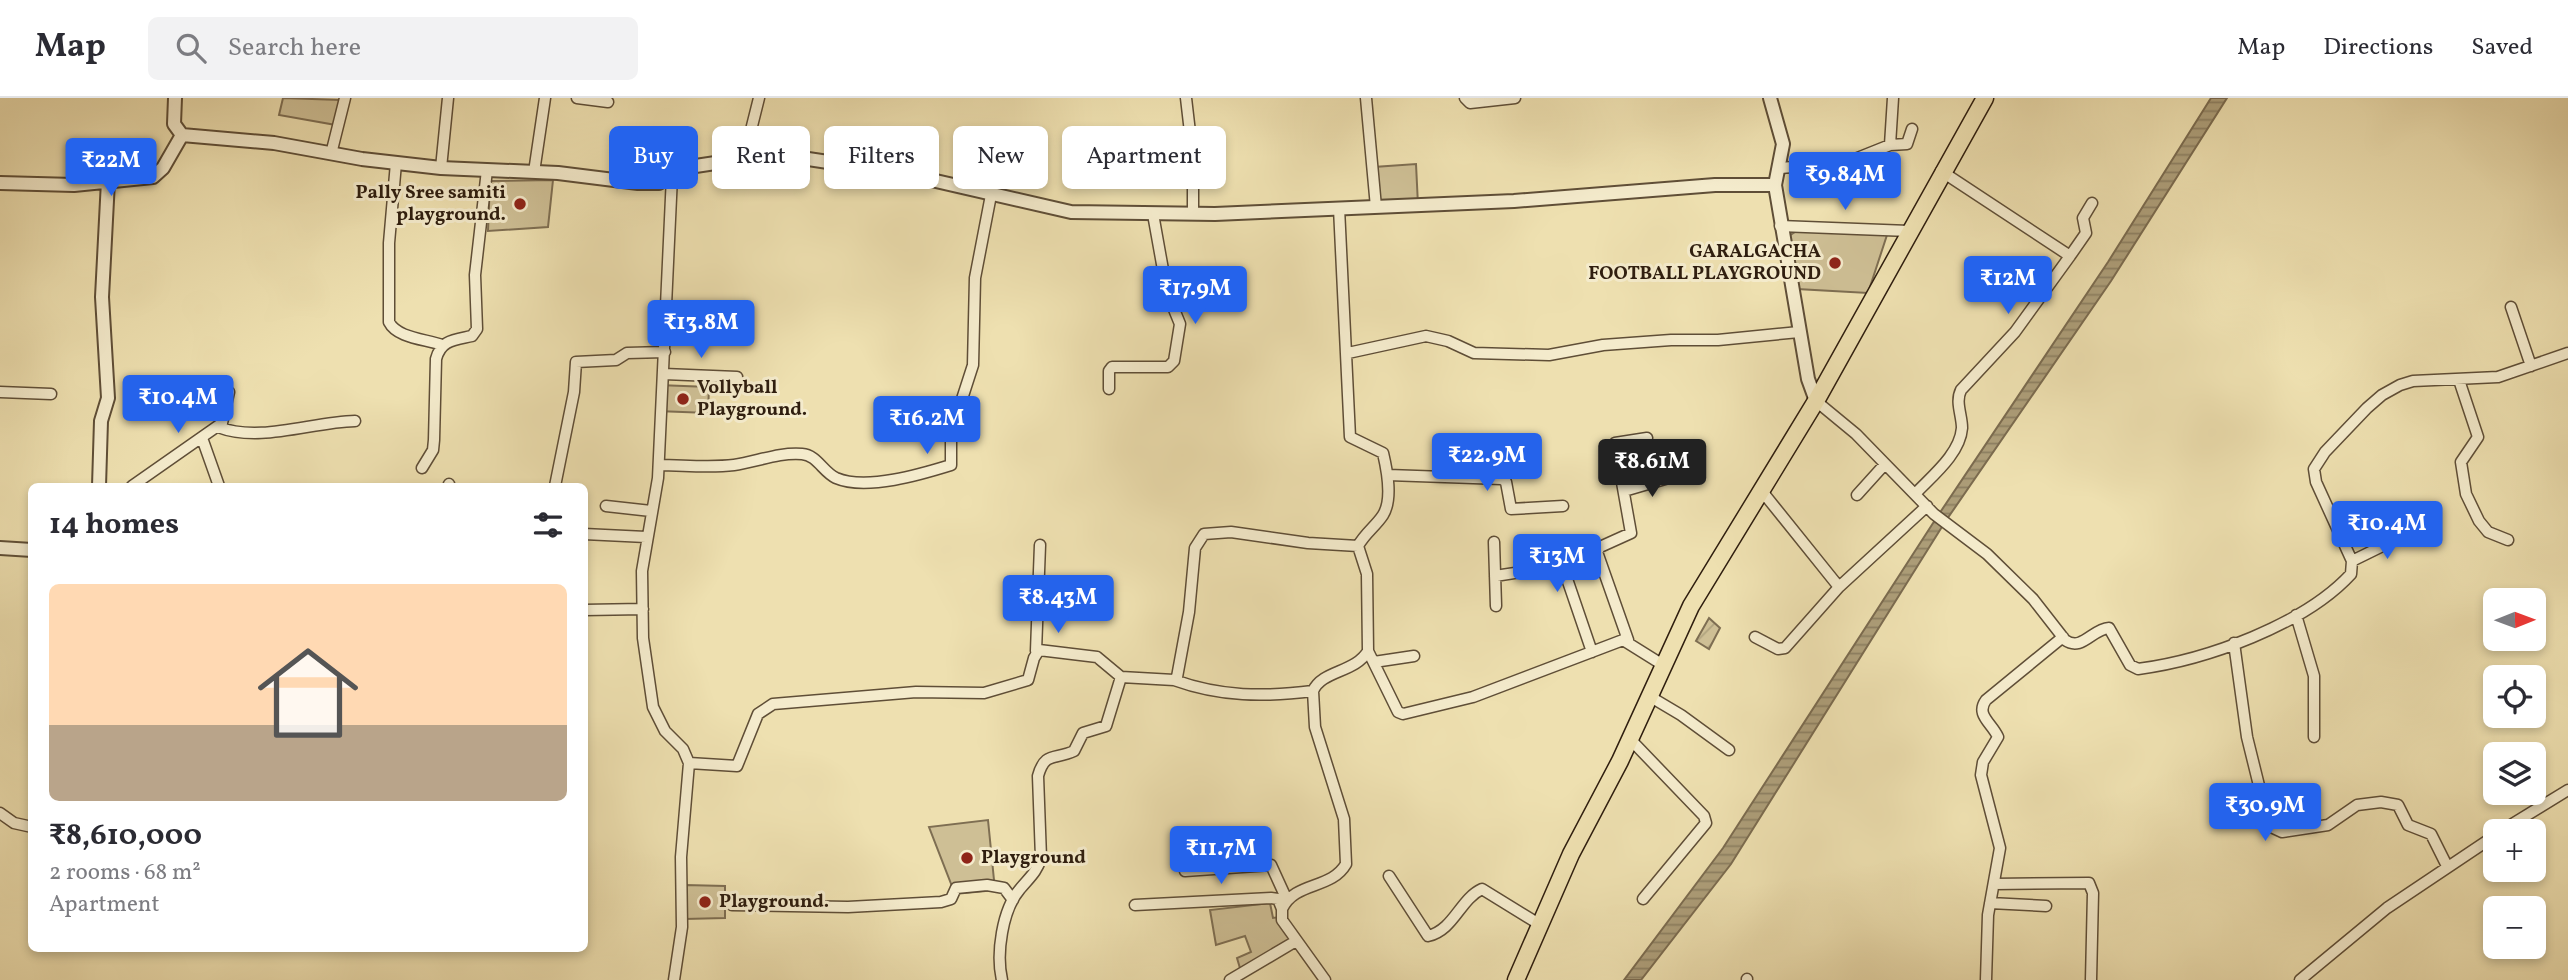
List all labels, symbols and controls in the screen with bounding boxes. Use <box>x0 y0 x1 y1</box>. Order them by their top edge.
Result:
search box <box>148 17 638 80</box>
text: Map <box>35 25 106 71</box>
icon: search <box>172 29 210 67</box>
text: Search here <box>228 30 361 66</box>
text: Map <box>2237 31 2285 65</box>
text: Directions <box>2323 31 2433 65</box>
text: Saved <box>2471 31 2533 65</box>
chip: Buy <box>609 126 698 189</box>
chip: Rent <box>712 126 810 189</box>
chip: Filters <box>824 126 939 189</box>
chip: New <box>953 126 1048 189</box>
chip: Apartment <box>1062 126 1226 189</box>
pin: ₹22M <box>70 139 152 198</box>
text: ₹22M <box>82 145 140 177</box>
pin: ₹9.84M <box>1788 152 1902 212</box>
text: ₹9.84M <box>1805 159 1885 191</box>
place label: Pally Sree samiti playground. <box>355 180 506 228</box>
marker: Pally Sree samiti playground. <box>512 196 528 212</box>
place label: GARALGACHA FOOTBALL PLAYGROUND <box>1588 239 1821 287</box>
marker: GARALGACHA FOOTBALL PLAYGROUND <box>1827 255 1843 271</box>
pin: ₹12M <box>1967 256 2049 316</box>
text: ₹12M <box>1980 263 2036 295</box>
pin: ₹17.9M <box>1138 266 1252 326</box>
text: ₹17.9M <box>1159 273 1231 305</box>
pin: ₹13.8M <box>644 300 758 360</box>
text: ₹13.8M <box>663 307 739 339</box>
place label: Vollyball Playground. <box>697 375 807 423</box>
pin: ₹10.4M <box>121 376 235 435</box>
text: ₹10.4M <box>139 382 217 414</box>
marker: Vollyball Playground. <box>675 391 691 407</box>
pin: ₹16.2M <box>870 396 984 456</box>
text: ₹16.2M <box>889 403 965 435</box>
pin: ₹22.9M <box>1430 434 1544 493</box>
text: ₹22.9M <box>1448 440 1526 472</box>
pin: ₹8.61M <box>1595 440 1709 499</box>
text: ₹8.61M <box>1614 446 1690 478</box>
pin: ₹10.4M <box>2330 502 2444 561</box>
text: 14 homes <box>49 504 179 546</box>
icon: filters <box>529 506 567 544</box>
text: ₹10.4M <box>2348 508 2426 540</box>
pin: ₹13M <box>1516 534 1598 594</box>
text: ₹13M <box>1529 541 1585 573</box>
pin: ₹8.43M <box>1001 575 1115 635</box>
text: ₹8.43M <box>1019 582 1097 614</box>
north arrow <box>2483 588 2546 651</box>
map controls <box>2483 588 2546 959</box>
icon: home <box>245 630 371 756</box>
button: locate <box>2483 665 2546 728</box>
button: layers <box>2483 742 2546 805</box>
pin: ₹30.9M <box>2208 784 2322 843</box>
text: ₹30.9M <box>2225 790 2305 822</box>
text: ₹8,610,000 <box>49 815 202 857</box>
button: + <box>2483 819 2546 882</box>
pin: ₹11.7M <box>1164 826 1278 886</box>
text: ₹11.7M <box>1186 833 1256 865</box>
place label: Playground <box>981 845 1086 871</box>
marker: Playground <box>959 850 975 866</box>
text: 2 rooms · 68 m² <box>49 857 201 889</box>
text: Apartment <box>49 889 160 921</box>
place label: Playground. <box>719 889 829 915</box>
marker: Playground. <box>697 894 713 910</box>
button: − <box>2483 896 2546 959</box>

